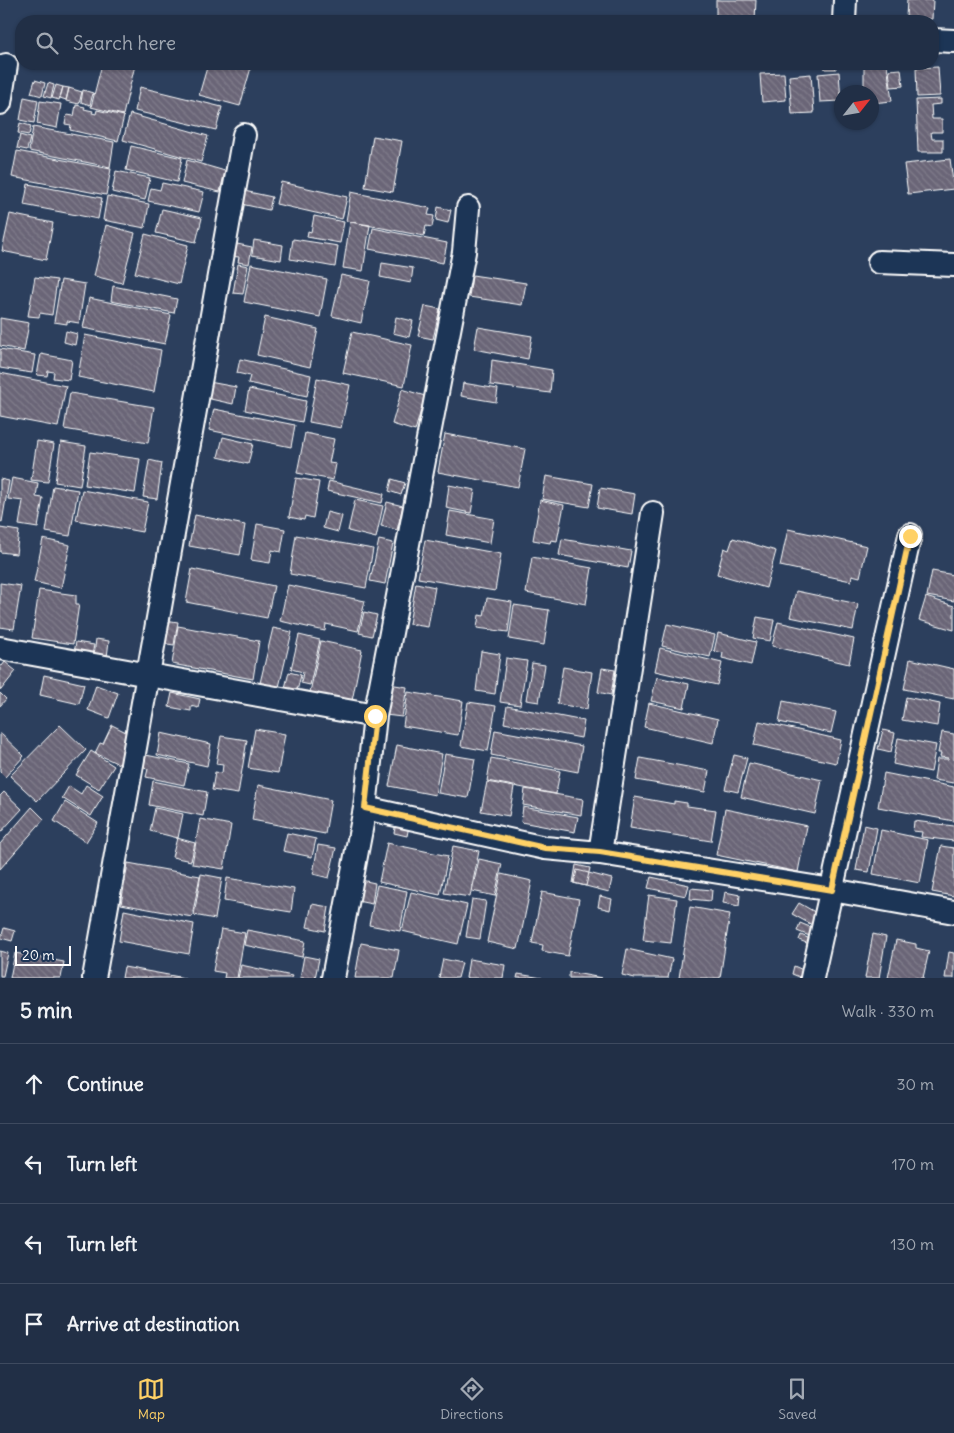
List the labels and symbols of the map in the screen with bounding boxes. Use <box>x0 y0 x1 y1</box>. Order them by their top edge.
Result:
north arrow <box>834 85 879 130</box>
route end <box>899 525 922 548</box>
route start <box>364 705 387 728</box>
scale bar <box>15 943 71 966</box>

